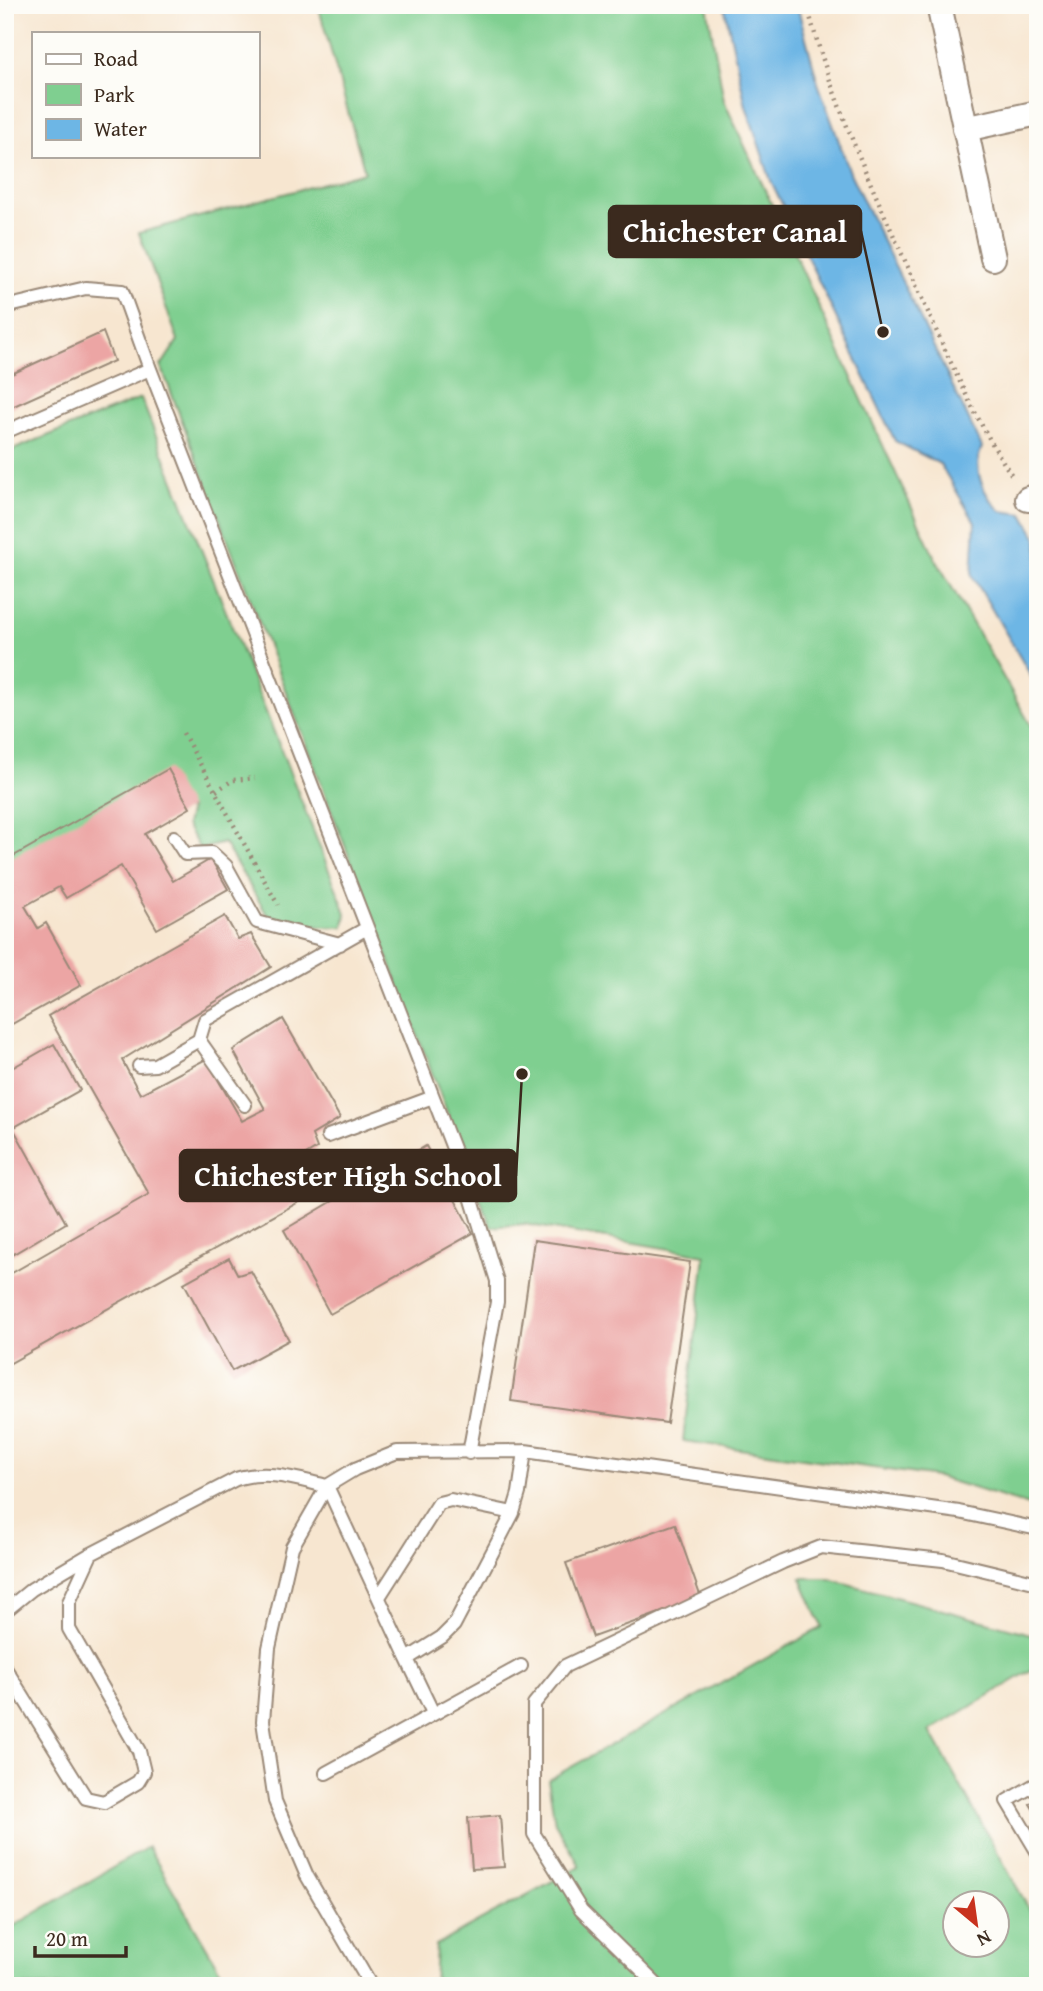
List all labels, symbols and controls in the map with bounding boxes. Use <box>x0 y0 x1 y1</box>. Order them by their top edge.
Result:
legend <box>32 32 259 158</box>
text: Road <box>94 43 139 74</box>
text: Park <box>94 79 135 110</box>
text: Water <box>94 113 147 144</box>
callout: Chichester Canal <box>609 206 861 257</box>
text: Chichester Canal <box>623 209 847 253</box>
callout: Chichester High School <box>180 1150 516 1201</box>
text: Chichester High School <box>194 1153 502 1197</box>
north arrow <box>942 1890 1012 1960</box>
scale bar <box>35 1914 126 1958</box>
text: 20 m <box>46 1923 88 1954</box>
text: N <box>972 1924 997 1954</box>

